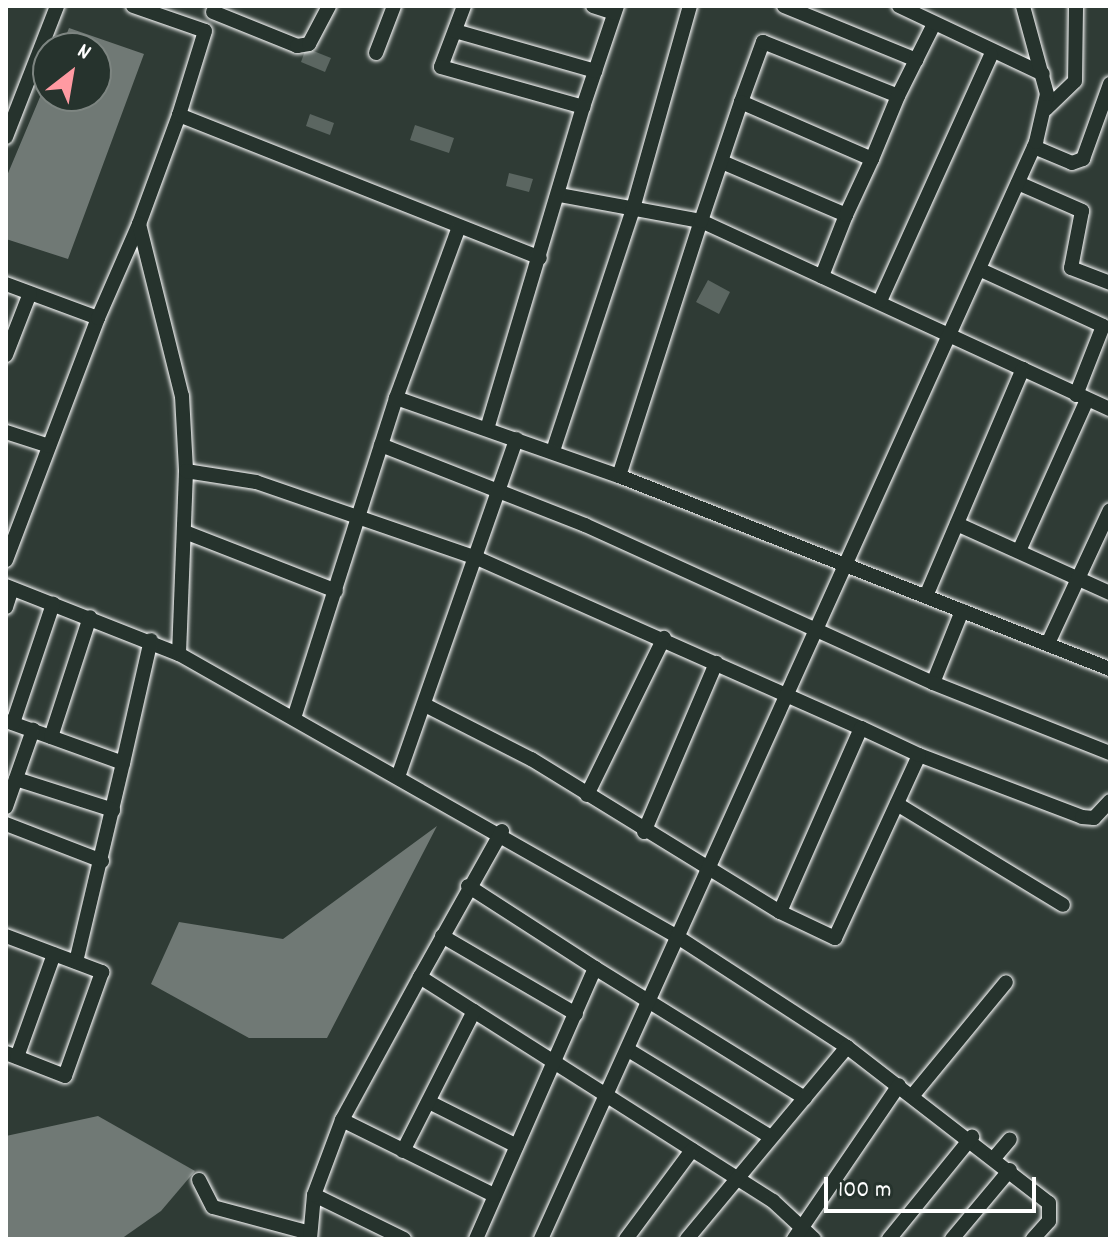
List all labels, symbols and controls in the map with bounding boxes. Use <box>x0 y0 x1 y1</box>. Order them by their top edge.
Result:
north arrow <box>32 32 112 112</box>
text: N <box>71 37 96 69</box>
scale bar <box>828 1161 1040 1211</box>
text: 100 m <box>838 1174 891 1208</box>

